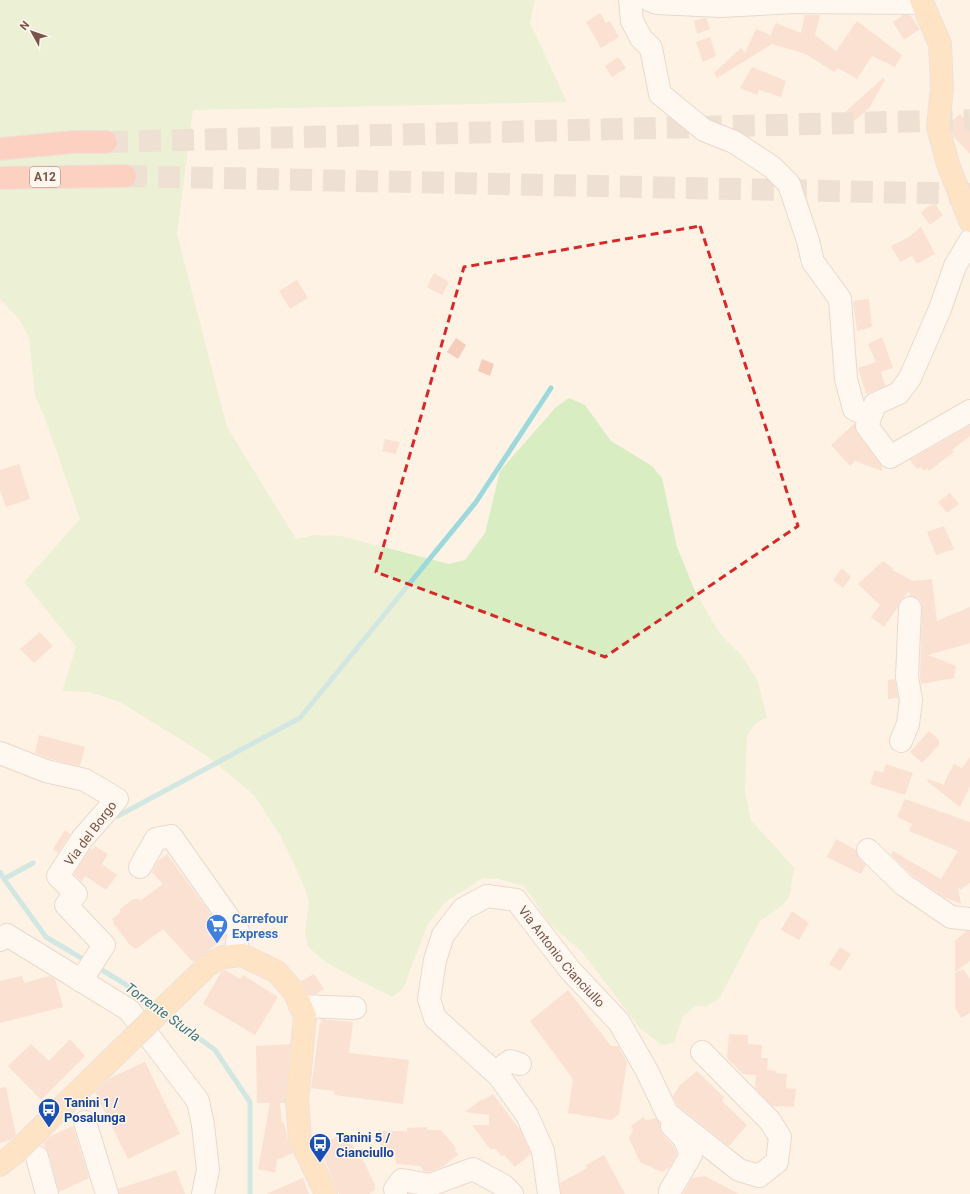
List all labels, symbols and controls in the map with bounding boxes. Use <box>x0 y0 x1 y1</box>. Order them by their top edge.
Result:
north arrow <box>12 12 52 52</box>
text: N <box>17 19 32 33</box>
road number: A12 <box>30 167 60 187</box>
street label: Via del Borgo <box>61 798 120 869</box>
street label: Via Antonio Cianciullo <box>515 903 608 1010</box>
place label: Carrefour Express <box>232 911 288 941</box>
supermarket icon: Carrefour Express <box>204 912 230 945</box>
water label: Torrente Sturla <box>122 979 204 1045</box>
place label: Tanini 1 / Posalunga <box>64 1095 126 1125</box>
bus stop icon: Tanini 1 / Posalunga <box>36 1096 62 1129</box>
place label: Tanini 5 / Cianciullo <box>336 1130 394 1160</box>
bus stop icon: Tanini 5 / Cianciullo <box>307 1131 333 1164</box>

